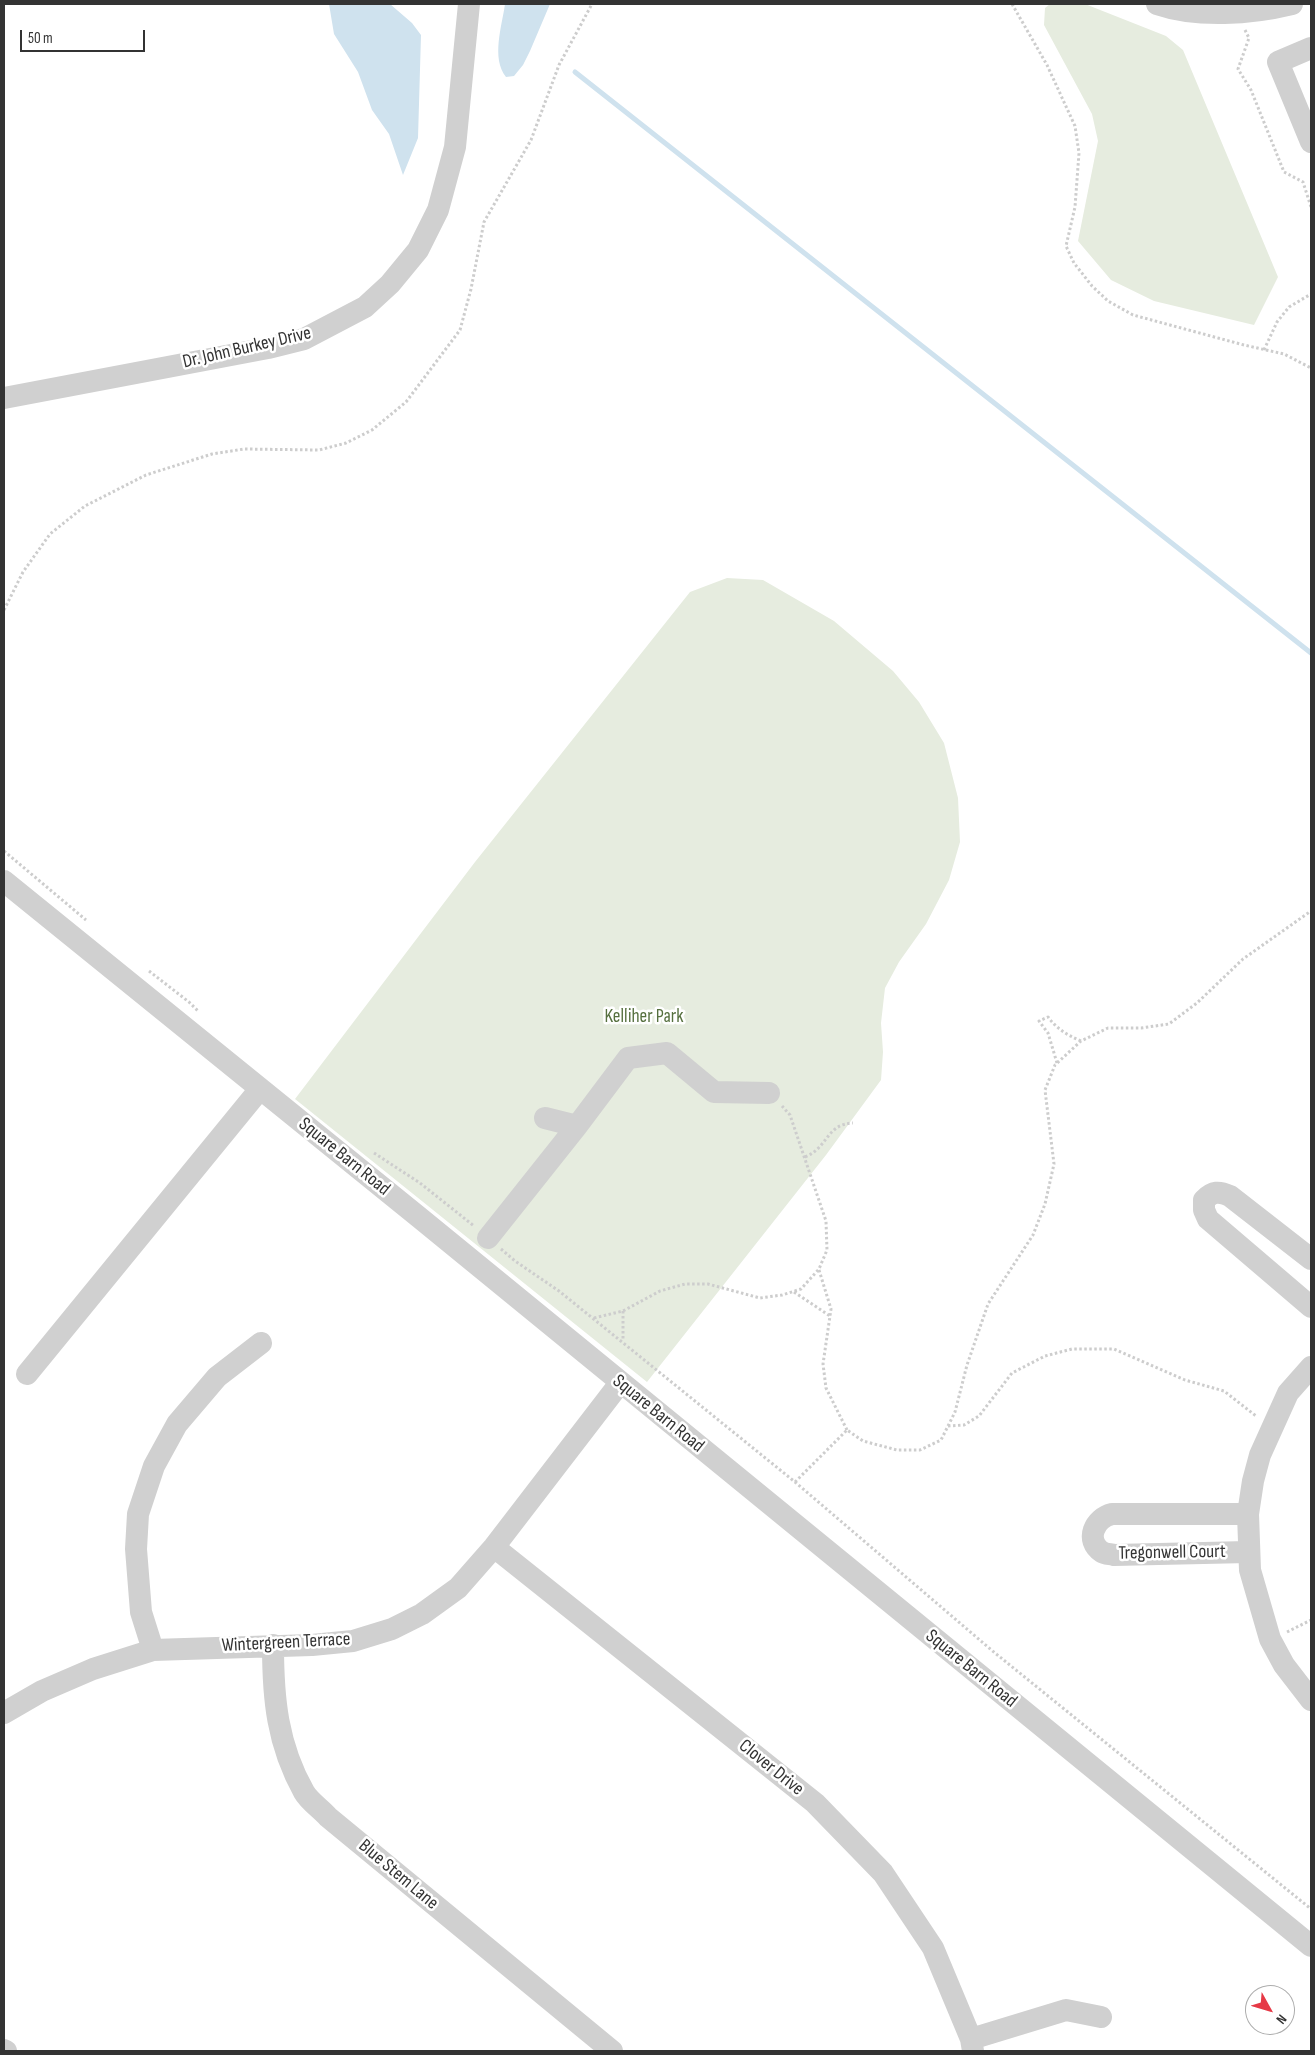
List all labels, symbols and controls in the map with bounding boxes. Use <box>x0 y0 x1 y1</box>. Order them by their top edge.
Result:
scale bar <box>22 20 148 52</box>
text: 50 m <box>28 29 53 48</box>
street label: Dr. John Burkey Drive <box>181 322 313 374</box>
park label: Kelliher Park <box>605 1006 683 1028</box>
street label: Square Barn Road <box>294 1113 394 1201</box>
street label: Square Barn Road <box>608 1370 708 1458</box>
street label: Tregonwell Court <box>1118 1541 1226 1565</box>
street label: Square Barn Road <box>921 1625 1021 1713</box>
street label: Wintergreen Terrace <box>221 1628 351 1658</box>
street label: Clover Drive <box>734 1735 808 1801</box>
street label: Blue Stem Lane <box>353 1835 443 1915</box>
north arrow <box>1245 1985 1295 2035</box>
text: N <box>1272 2011 1290 2027</box>

